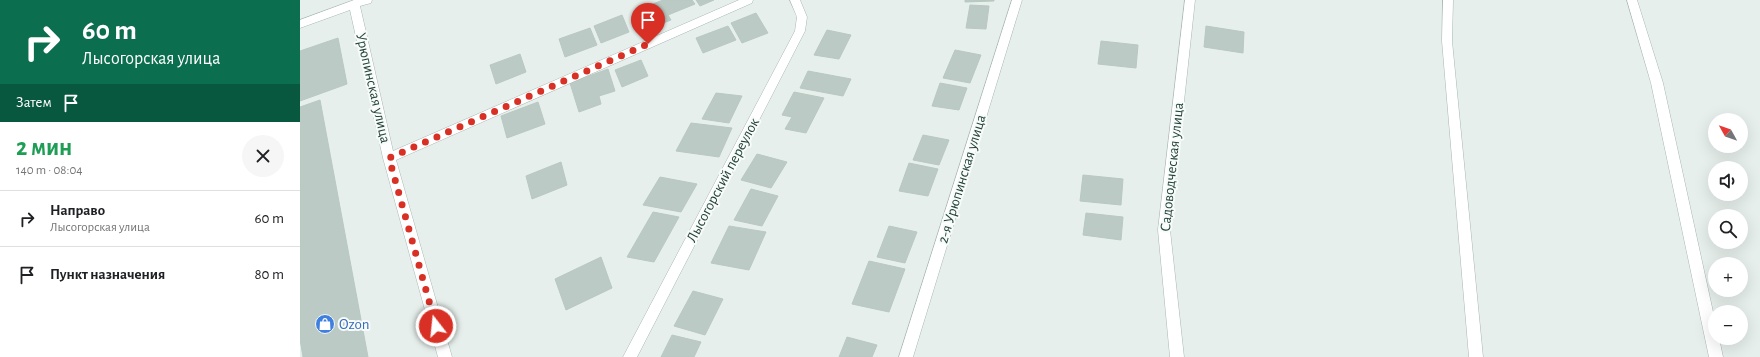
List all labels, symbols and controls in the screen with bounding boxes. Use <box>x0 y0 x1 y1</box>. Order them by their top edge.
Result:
pin <box>631 3 665 44</box>
icon: arrive <box>637 9 659 31</box>
icon: right <box>16 16 68 68</box>
text: 60 m <box>82 17 137 45</box>
street label: Урюпинская улица <box>353 31 393 145</box>
text: Лысогорская улица <box>82 50 220 68</box>
icon: arrive <box>60 92 82 114</box>
text: Затем <box>16 95 52 110</box>
street label: Садоводческая улица <box>1158 102 1186 232</box>
street label: 2-я Урюпинская улица <box>935 113 989 245</box>
north arrow <box>1708 113 1748 153</box>
map controls <box>1708 113 1748 345</box>
street label: Лысогорский переулок <box>684 115 762 245</box>
button: close <box>242 135 284 177</box>
text: 2 мин <box>16 136 72 160</box>
button: sound <box>1708 161 1748 201</box>
text: 140 m · 08:04 <box>16 164 83 177</box>
text: Направо <box>50 203 105 218</box>
icon: right <box>16 208 38 230</box>
button: search <box>1708 209 1748 249</box>
text: 60 m <box>255 211 284 226</box>
text: Лысогорская улица <box>50 221 150 234</box>
button: + <box>1708 257 1748 297</box>
icon: arrive <box>16 264 38 286</box>
text: Пункт назначения <box>50 267 165 282</box>
text: 80 m <box>254 267 284 282</box>
position arrow <box>415 305 457 347</box>
button: − <box>1708 305 1748 345</box>
shop icon: Ozon <box>314 313 336 335</box>
place label: Ozon <box>339 317 369 332</box>

